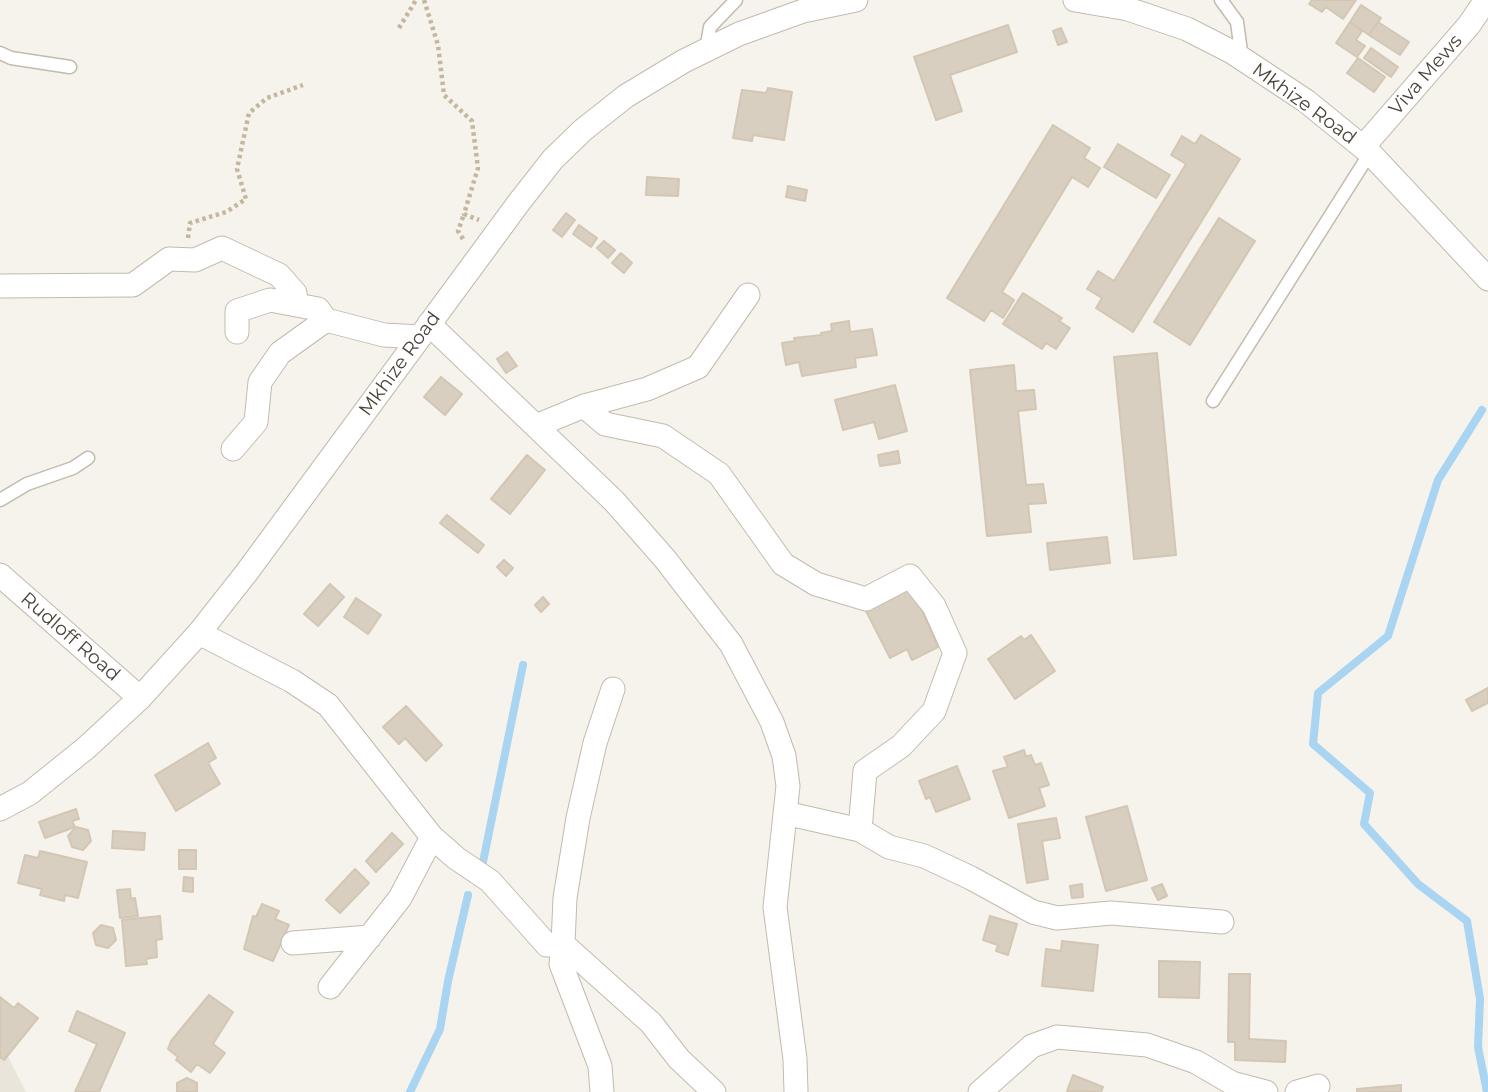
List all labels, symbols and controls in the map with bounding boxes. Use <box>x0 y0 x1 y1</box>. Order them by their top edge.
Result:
street label: Viva Mews <box>1385 30 1467 120</box>
street label: Mkhize Road <box>1247 59 1361 149</box>
street label: Mkhize Road <box>355 307 445 421</box>
street label: Rudloff Road <box>16 588 124 686</box>

